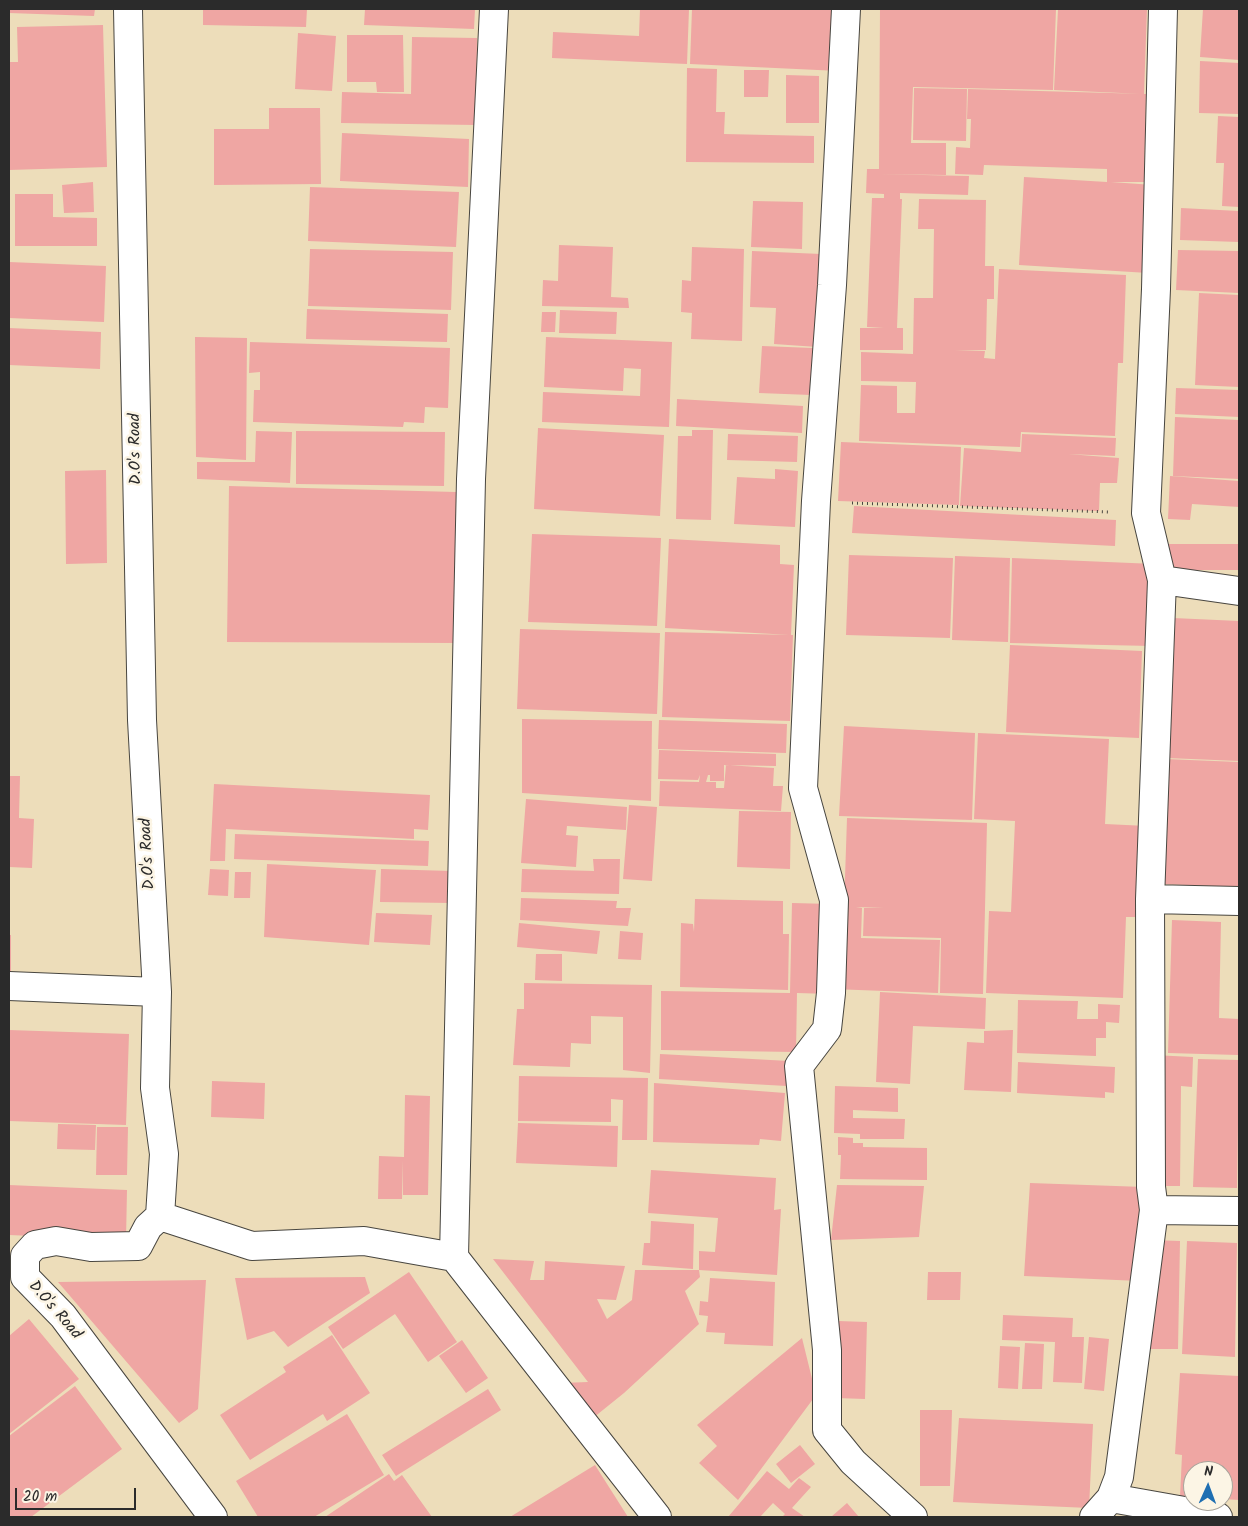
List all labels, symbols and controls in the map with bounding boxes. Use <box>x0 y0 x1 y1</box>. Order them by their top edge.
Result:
street label: D.O's Road <box>127 413 147 485</box>
street label: D.O's Road <box>138 818 160 890</box>
street label: D.O's Road <box>23 1278 85 1344</box>
north arrow <box>1183 1461 1233 1511</box>
text: N <box>1204 1461 1213 1483</box>
scale bar <box>18 1478 139 1510</box>
text: 20 m <box>23 1485 57 1509</box>

